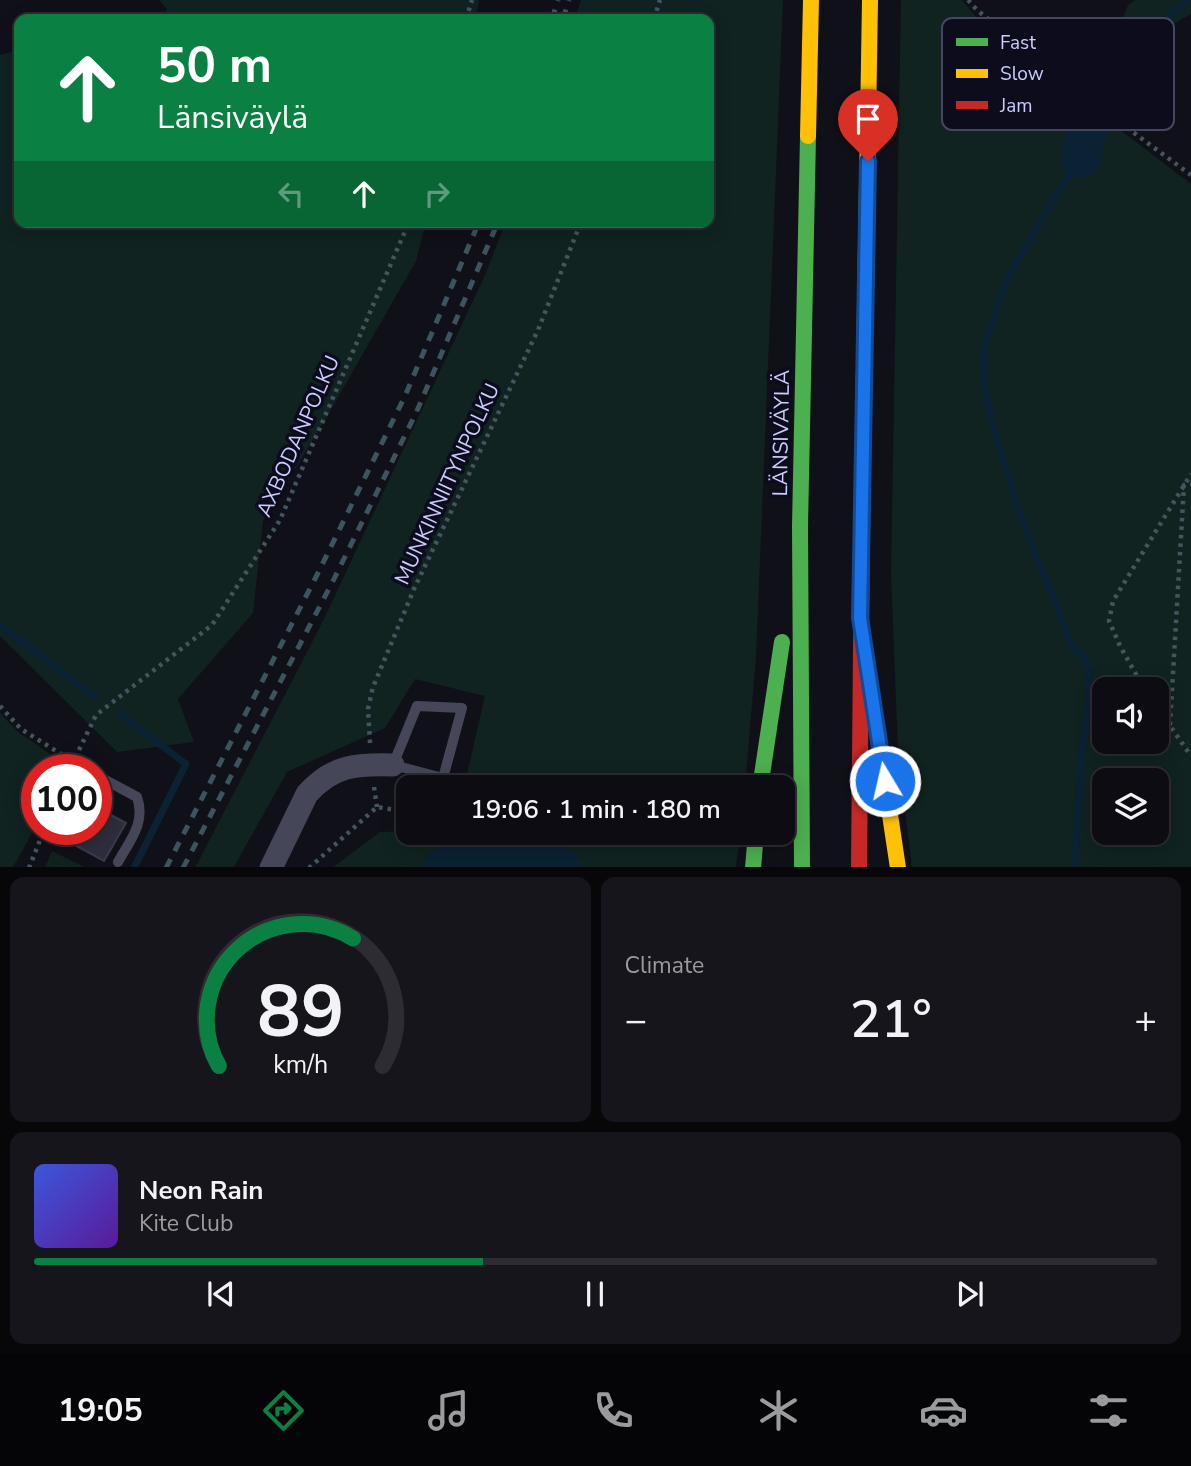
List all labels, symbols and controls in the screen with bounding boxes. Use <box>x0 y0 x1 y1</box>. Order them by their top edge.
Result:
legend <box>942 18 1174 130</box>
text: Fast <box>1000 30 1036 56</box>
text: 50 m <box>157 32 272 99</box>
icon: ahead <box>42 42 133 133</box>
text: Slow <box>1000 61 1044 87</box>
pin <box>838 89 898 161</box>
text: Jam <box>999 93 1033 119</box>
text: Länsiväylä <box>157 96 308 139</box>
icon: arrive <box>849 100 887 138</box>
icon: left <box>272 175 310 213</box>
icon: ahead <box>345 175 383 213</box>
icon: right <box>418 175 456 213</box>
street label: AXBODANPOLKU <box>250 351 346 521</box>
street label: LÄNSIVÄYLÄ <box>766 369 796 497</box>
street label: MUNKINNIITYNPOLKU <box>388 379 506 589</box>
map controls <box>1092 677 1169 845</box>
button: sound <box>1092 677 1169 754</box>
position arrow <box>848 744 922 818</box>
speed limit sign: 100 <box>21 754 112 845</box>
button: layers <box>1092 768 1169 845</box>
text: 19:06 · 1 min · 180 m <box>470 792 721 827</box>
text: Climate <box>625 950 704 981</box>
text: 89 <box>257 962 344 1062</box>
text: 21° <box>850 984 932 1055</box>
text: − <box>625 995 647 1046</box>
text: + <box>1134 995 1157 1046</box>
text: km/h <box>273 1047 328 1081</box>
text: Neon Rain <box>139 1173 264 1208</box>
text: Kite Club <box>139 1208 233 1239</box>
icon: previous <box>202 1275 240 1313</box>
icon: pause <box>576 1275 614 1313</box>
icon: next <box>951 1275 989 1313</box>
icon: directions <box>259 1386 308 1435</box>
icon: music <box>424 1386 473 1435</box>
icon: phone <box>589 1386 638 1435</box>
icon: climate <box>754 1386 803 1435</box>
icon: car <box>919 1386 968 1435</box>
icon: filters <box>1084 1386 1133 1435</box>
text: 19:05 <box>58 1389 143 1432</box>

